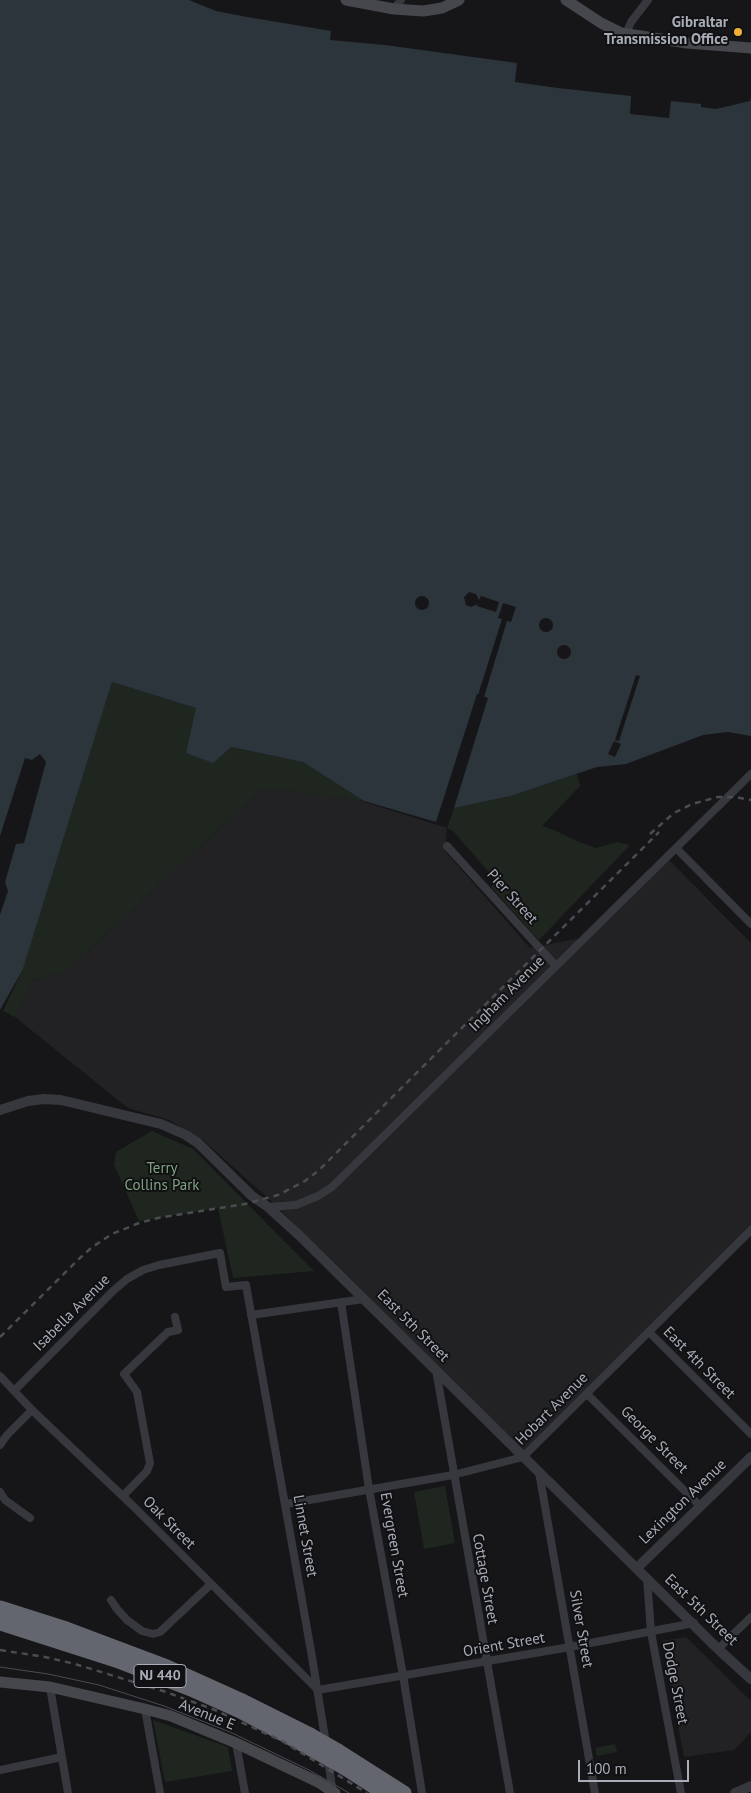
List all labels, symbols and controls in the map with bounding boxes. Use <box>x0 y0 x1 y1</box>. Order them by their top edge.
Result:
place label: Gibraltar Transmission Office <box>604 14 728 49</box>
marker: Gibraltar Transmission Office <box>732 26 744 38</box>
street label: Pier Street <box>483 866 541 928</box>
street label: Ingham Avenue <box>466 953 548 1035</box>
park label: Terry Collins Park <box>125 1160 199 1195</box>
street label: Isabella Avenue <box>30 1271 114 1355</box>
street label: East 5th Street <box>373 1286 453 1366</box>
street label: East 4th Street <box>659 1323 739 1403</box>
street label: Hobart Avenue <box>512 1369 592 1449</box>
street label: George Street <box>617 1403 691 1477</box>
street label: Lexington Avenue <box>636 1456 730 1548</box>
street label: Evergreen Street <box>376 1491 412 1599</box>
street label: Oak Street <box>139 1493 199 1553</box>
street label: Linnet Street <box>289 1493 321 1579</box>
street label: Cottage Street <box>468 1532 502 1626</box>
street label: East 5th Street <box>661 1571 741 1649</box>
street label: Silver Street <box>565 1589 597 1669</box>
street label: Orient Street <box>462 1629 546 1661</box>
street label: Dodge Street <box>658 1640 692 1726</box>
road number: NJ 440 <box>134 1664 186 1688</box>
street label: Avenue E <box>176 1696 238 1734</box>
scale bar <box>581 1750 692 1782</box>
text: 100 m <box>586 1759 627 1778</box>

